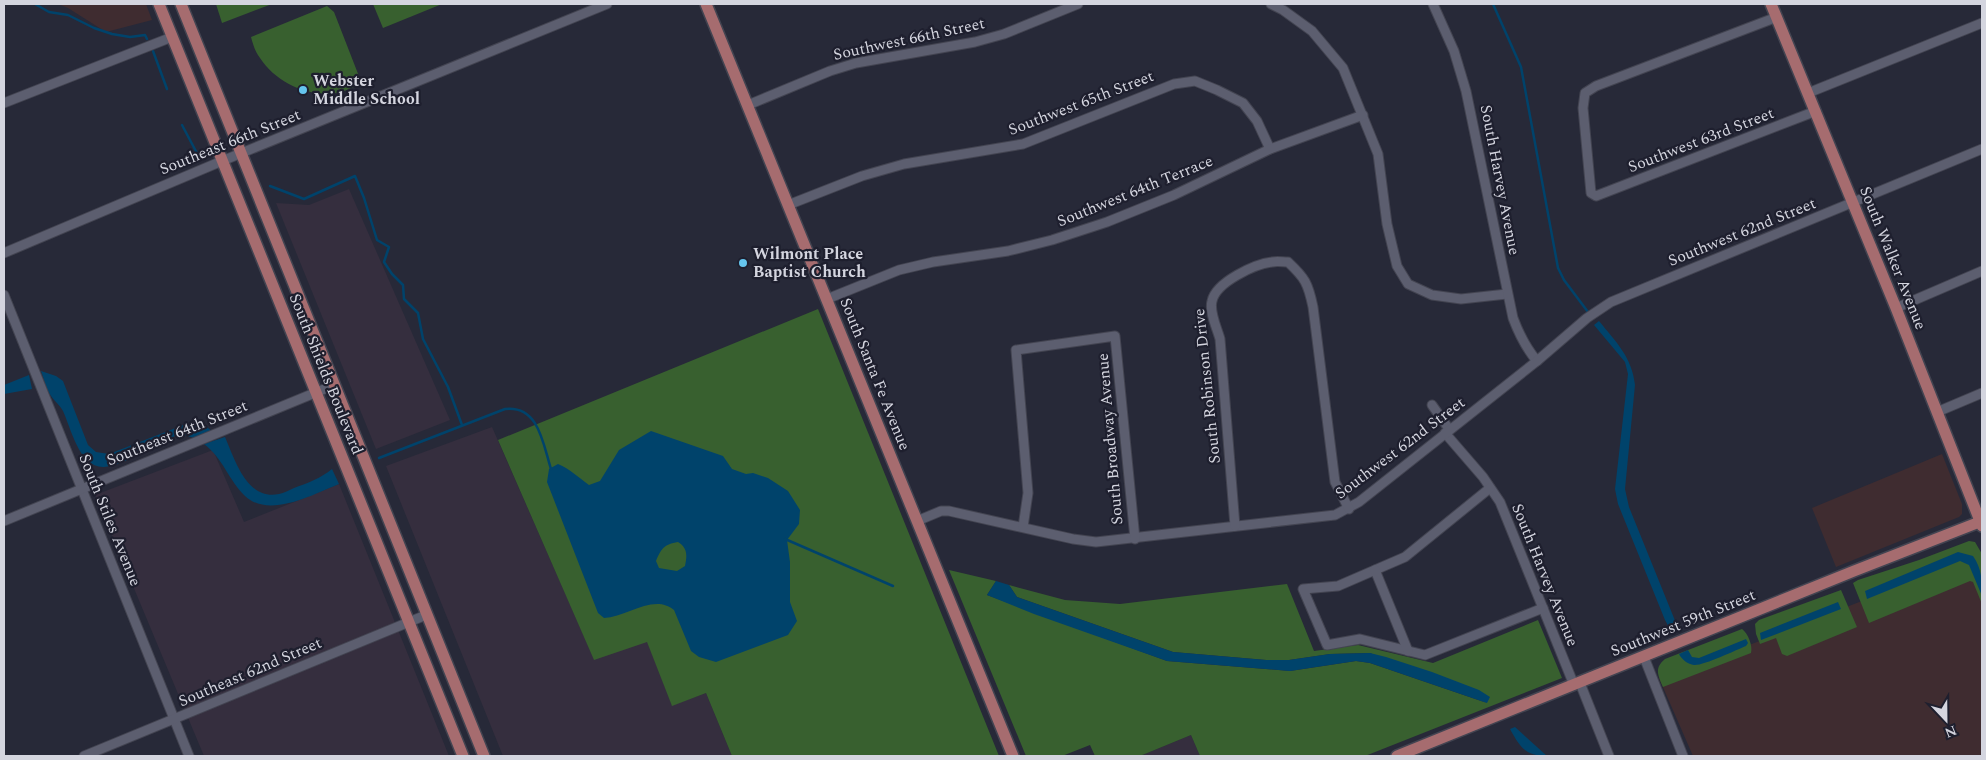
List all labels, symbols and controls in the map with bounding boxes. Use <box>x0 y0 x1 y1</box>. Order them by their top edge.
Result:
street label: Southwest 66th Street <box>831 11 987 67</box>
street label: Southwest 65th Street <box>1005 64 1158 142</box>
place label: Webster Middle School <box>313 69 420 111</box>
marker: Webster Middle School <box>297 84 309 96</box>
street label: Southwest 63rd Street <box>1624 101 1778 179</box>
street label: Southeast 66th Street <box>156 103 305 181</box>
street label: South Harvey Avenue <box>1474 103 1526 257</box>
street label: Southwest 64th Terrace <box>1053 149 1217 233</box>
street label: South Walker Avenue <box>1853 183 1933 333</box>
street label: Southwest 62nd Street <box>1664 191 1820 273</box>
place label: Wilmont Place Baptist Church <box>753 242 866 284</box>
marker: Wilmont Place Baptist Church <box>737 257 749 269</box>
street label: South Shields Boulevard <box>283 290 369 458</box>
street label: South Santa Fe Avenue <box>833 294 917 454</box>
street label: South Robinson Drive <box>1187 307 1227 465</box>
street label: South Broadway Avenue <box>1091 352 1129 526</box>
street label: Southwest 62nd Street <box>1330 391 1470 505</box>
street label: Southeast 64th Street <box>103 394 252 472</box>
street label: South Stiles Avenue <box>72 450 148 590</box>
street label: South Harvey Avenue <box>1505 500 1585 650</box>
street label: Southwest 59th Street <box>1607 583 1759 663</box>
street label: Southeast 62nd Street <box>175 631 326 713</box>
north arrow <box>1921 695 1971 745</box>
text: N <box>1941 720 1960 743</box>

